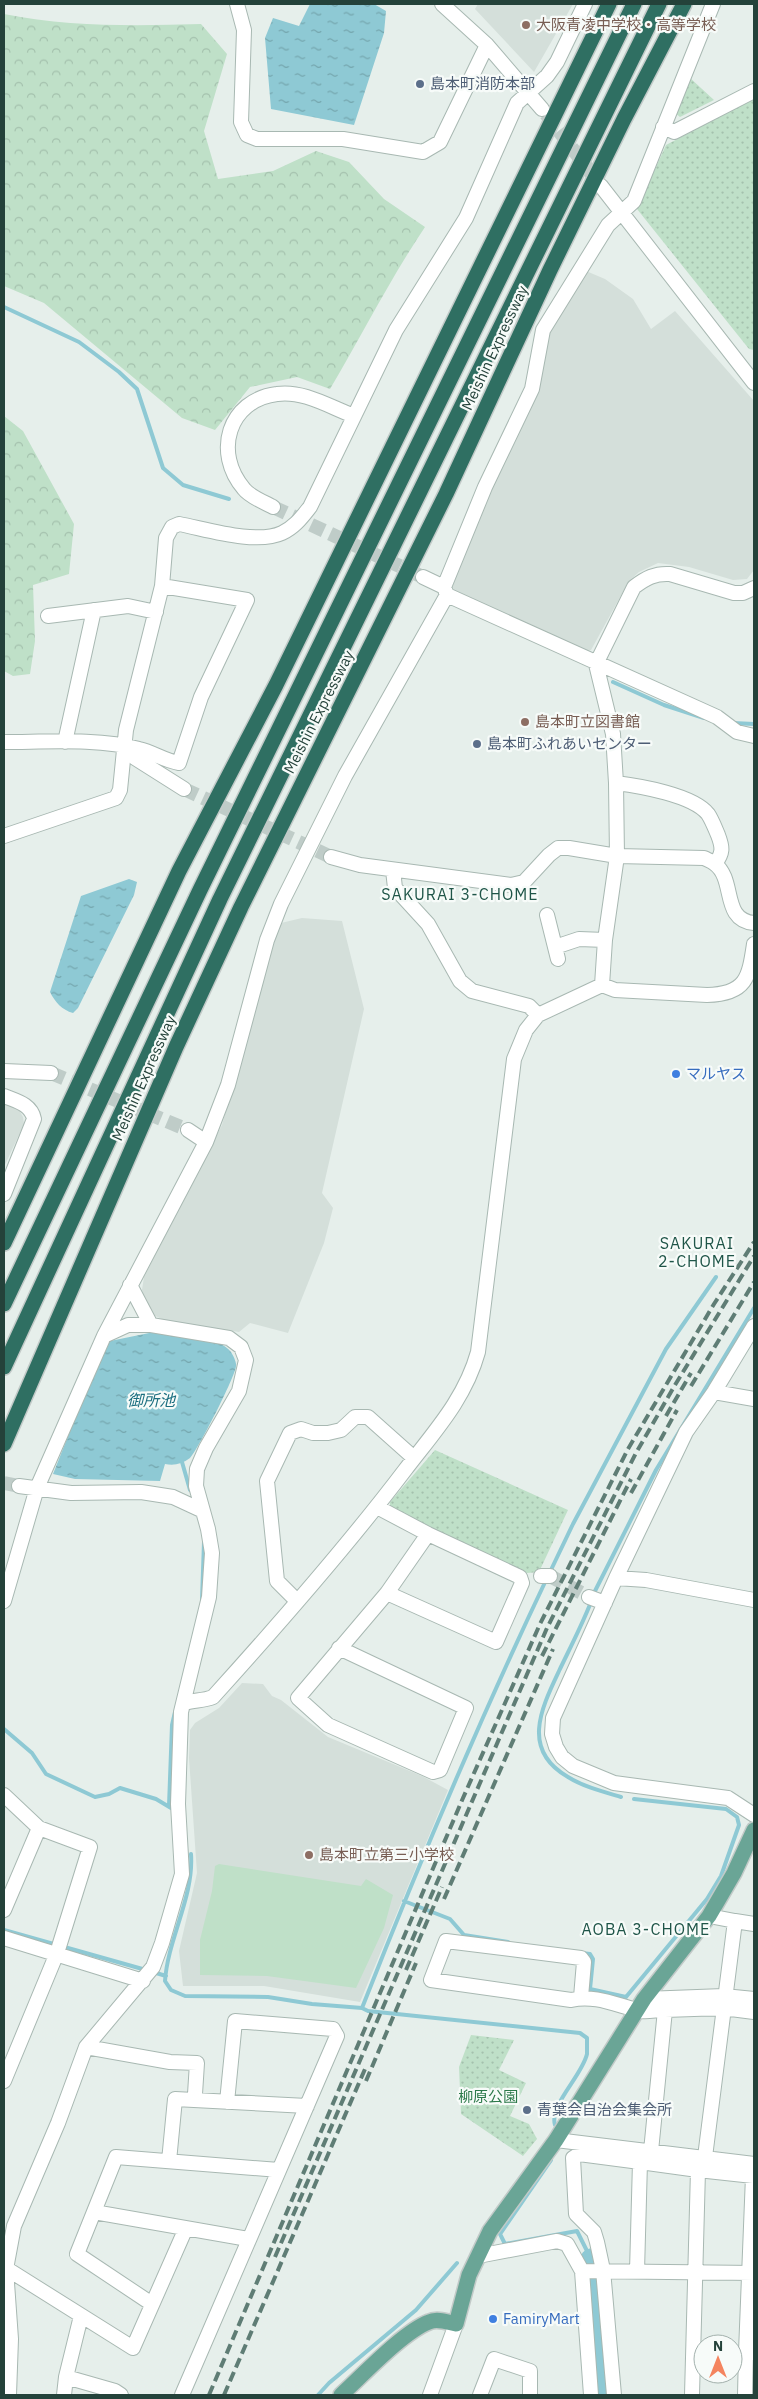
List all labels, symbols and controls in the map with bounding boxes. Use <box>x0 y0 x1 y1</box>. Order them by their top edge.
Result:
place label: 大阪青凌中学校・高等学校 <box>536 15 716 34</box>
marker: 大阪青凌中学校・高等学校 <box>520 19 532 31</box>
place label: 島本町消防本部 <box>430 74 535 93</box>
marker: 島本町消防本部 <box>414 78 426 90</box>
street label: Meishin Expressway <box>457 282 532 413</box>
street label: Meishin Expressway <box>279 647 358 777</box>
place label: 島本町立図書館 <box>535 712 640 731</box>
marker: 島本町立図書館 <box>519 716 531 728</box>
place label: 島本町ふれあいセンター <box>487 734 652 753</box>
marker: 島本町ふれあいセンター <box>471 738 483 750</box>
district label: SAKURAI 3-CHOME <box>381 884 539 904</box>
street label: Meishin Expressway <box>107 1011 180 1144</box>
place label: マルヤス <box>686 1064 746 1083</box>
marker: マルヤス <box>670 1068 682 1080</box>
district label: SAKURAI 2-CHOME <box>658 1233 736 1271</box>
water label: 御所池 <box>127 1390 177 1410</box>
place label: 島本町立第三小学校 <box>319 1845 454 1864</box>
marker: 島本町立第三小学校 <box>303 1849 315 1861</box>
district label: AOBA 3-CHOME <box>582 1919 710 1939</box>
park label: 柳原公園 <box>458 2087 518 2106</box>
place label: 青葉会自治会集会所 <box>537 2100 672 2119</box>
marker: 青葉会自治会集会所 <box>521 2104 533 2116</box>
place label: FamiryMart <box>503 2309 580 2328</box>
marker: FamiryMart <box>487 2313 499 2325</box>
north arrow <box>693 2334 743 2384</box>
text: N <box>713 2337 723 2355</box>

